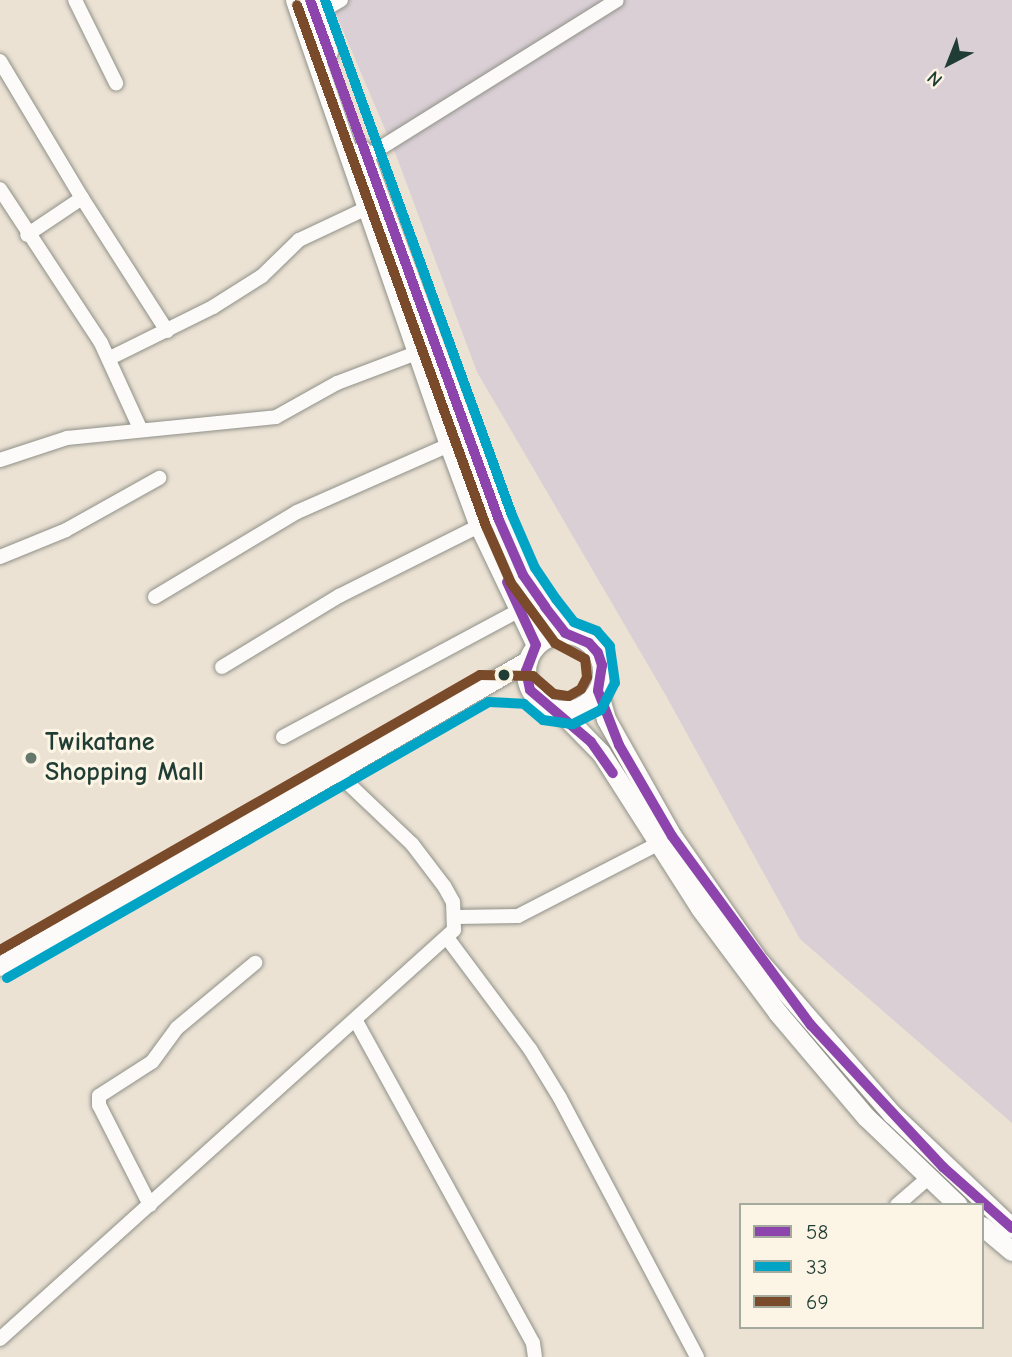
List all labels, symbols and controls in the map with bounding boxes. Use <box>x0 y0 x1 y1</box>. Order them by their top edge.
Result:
north arrow <box>914 28 984 98</box>
text: N <box>923 66 947 91</box>
unlabelled marker <box>497 668 511 682</box>
place label: Twikatane Shopping Mall <box>45 727 204 788</box>
marker: Twikatane Shopping Mall <box>23 750 39 766</box>
legend <box>739 1203 984 1329</box>
text: 58 <box>806 1220 828 1244</box>
text: 33 <box>806 1255 827 1279</box>
text: 69 <box>806 1290 829 1314</box>

